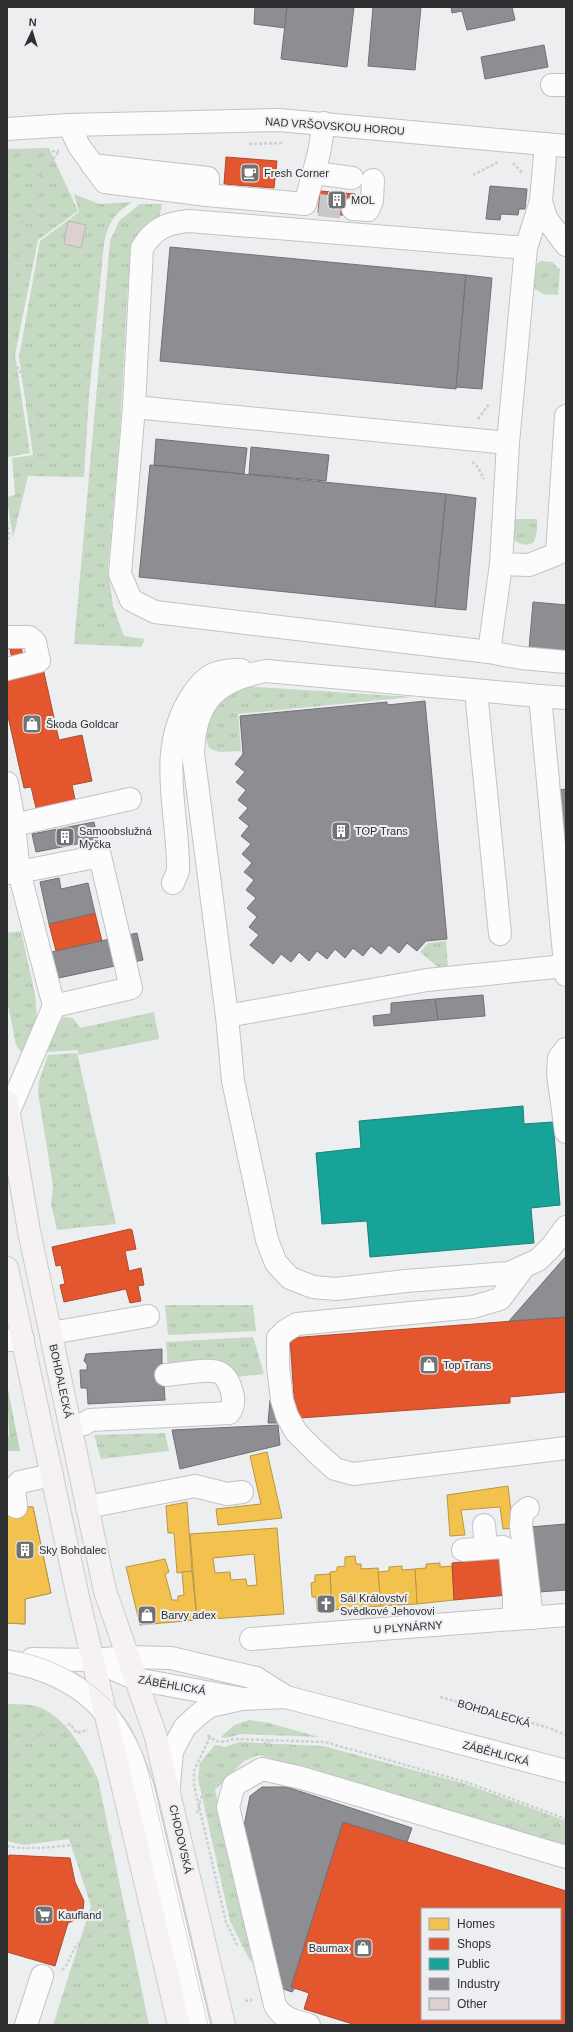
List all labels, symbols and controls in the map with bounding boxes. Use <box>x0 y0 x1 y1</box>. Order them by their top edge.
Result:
north arrow <box>12 12 52 52</box>
text: N <box>28 16 37 28</box>
street label: NAD VRŠOVSKOU HOROU <box>265 115 405 137</box>
cafe icon: Fresh Corner <box>239 162 261 184</box>
place label: Fresh Corner <box>264 167 329 179</box>
building icon: MOL <box>326 189 348 211</box>
place label: MOL <box>351 194 375 206</box>
shop icon: Škoda Goldcar <box>21 713 43 735</box>
place label: Škoda Goldcar <box>46 718 119 730</box>
building icon: TOP Trans <box>330 820 352 842</box>
place label: Samoobslužná Myčka <box>79 825 153 850</box>
place label: TOP Trans <box>355 825 408 837</box>
building icon: Samoobslužná Myčka <box>54 826 76 848</box>
street label: BOHDALECKÁ <box>47 1343 75 1420</box>
shop icon: Top Trans <box>418 1354 440 1376</box>
place label: Top Trans <box>443 1359 492 1371</box>
building icon: Sky Bohdalec <box>14 1539 36 1561</box>
place label: Sky Bohdalec <box>39 1544 107 1556</box>
place label: Sál Království Svědkové Jehovovi <box>340 1592 435 1617</box>
church icon: Sál Království Svědkové Jehovovi <box>315 1593 337 1615</box>
shop icon: Barvy adex <box>136 1604 158 1626</box>
place label: Barvy adex <box>161 1609 217 1621</box>
street label: U PLYNÁRNY <box>373 1619 444 1635</box>
street label: ZÁBĚHLICKÁ <box>137 1673 207 1697</box>
street label: BOHDALECKÁ <box>456 1697 532 1729</box>
street label: ZÁBĚHLICKÁ <box>461 1738 531 1768</box>
street label: CHODOVSKÁ <box>167 1803 195 1875</box>
supermarket icon: Kaufland <box>33 1904 55 1926</box>
legend <box>421 1908 561 2020</box>
place label: Kaufland <box>58 1909 101 1921</box>
text: Homes <box>457 1917 495 1931</box>
shop icon: Baumax <box>352 1937 374 1959</box>
text: Shops <box>457 1937 491 1951</box>
place label: Baumax <box>309 1942 349 1954</box>
text: Public <box>457 1957 490 1971</box>
text: Industry <box>457 1977 500 1991</box>
text: Other <box>457 1997 487 2011</box>

